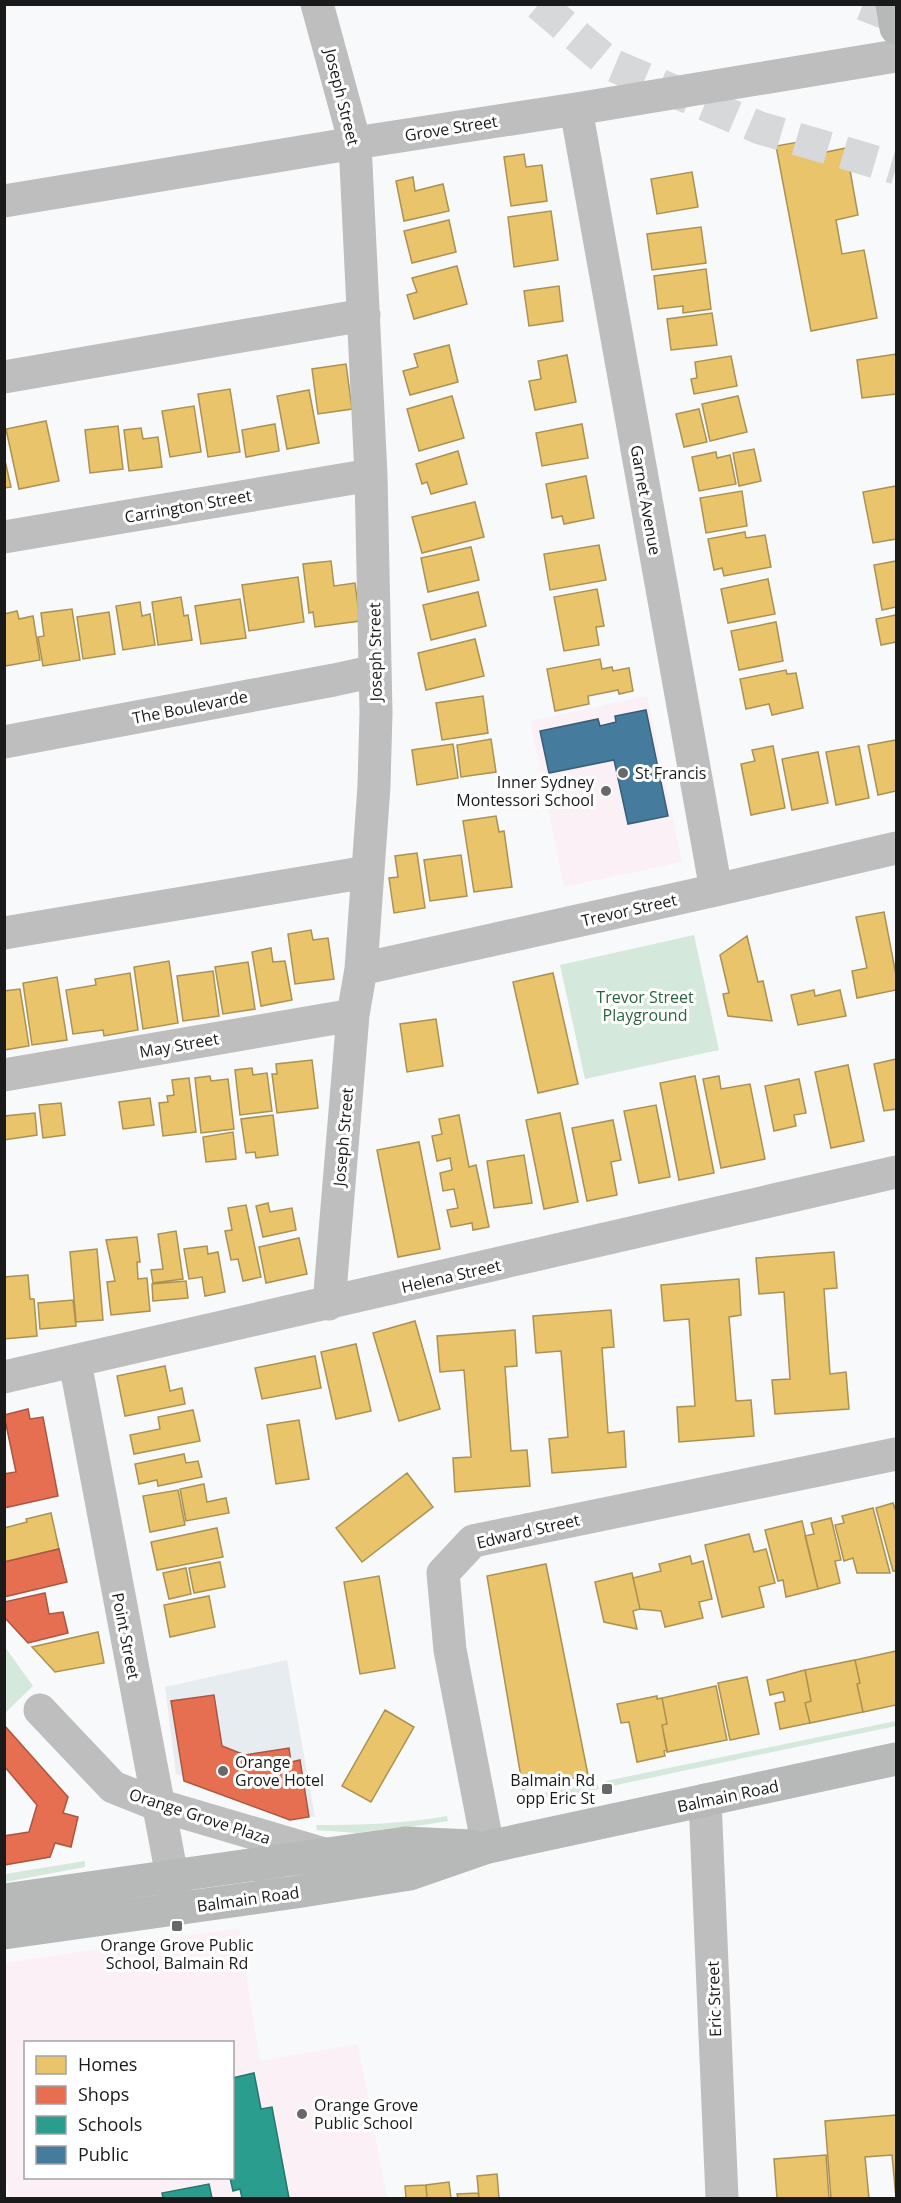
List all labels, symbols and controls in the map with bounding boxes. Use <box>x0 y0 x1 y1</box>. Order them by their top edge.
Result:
street label: Joseph Street <box>319 44 365 148</box>
street label: Grove Street <box>403 110 499 146</box>
street label: Garnet Avenue <box>625 443 667 557</box>
street label: Carrington Street <box>123 484 254 528</box>
street label: Joseph Street <box>363 602 387 704</box>
street label: The Boulevarde <box>131 685 249 729</box>
place label: St Francis <box>635 762 706 784</box>
marker: St Francis <box>616 766 630 780</box>
place label: Inner Sydney Montessori School <box>456 771 595 811</box>
marker: Inner Sydney Montessori School <box>599 784 613 798</box>
street label: Trevor Street <box>579 888 679 932</box>
park label: Trevor Street Playground <box>596 986 694 1026</box>
street label: May Street <box>138 1027 221 1063</box>
street label: Joseph Street <box>328 1086 358 1189</box>
street label: Helena Street <box>399 1254 503 1298</box>
street label: Edward Street <box>474 1508 582 1554</box>
street label: Point Street <box>107 1591 145 1681</box>
place label: Orange Grove Hotel <box>235 1751 324 1791</box>
marker: Orange Grove Hotel <box>216 1764 230 1778</box>
place label: Balmain Rd opp Eric St <box>510 1769 595 1809</box>
street label: Balmain Road <box>675 1775 781 1817</box>
marker: Balmain Rd opp Eric St <box>600 1782 614 1796</box>
street label: Orange Grove Plaza <box>127 1783 273 1849</box>
street label: Balmain Road <box>195 1881 301 1917</box>
marker: Orange Grove Public School, Balmain Rd <box>170 1919 184 1933</box>
place label: Orange Grove Public School, Balmain Rd <box>100 1934 254 1974</box>
street label: Eric Street <box>702 1960 726 2037</box>
legend <box>24 2041 234 2179</box>
text: Homes <box>78 2052 137 2076</box>
text: Shops <box>78 2082 129 2106</box>
place label: Orange Grove Public School <box>314 2094 418 2134</box>
marker: Orange Grove Public School <box>295 2107 309 2121</box>
text: Schools <box>78 2112 142 2136</box>
text: Public <box>78 2142 129 2166</box>

